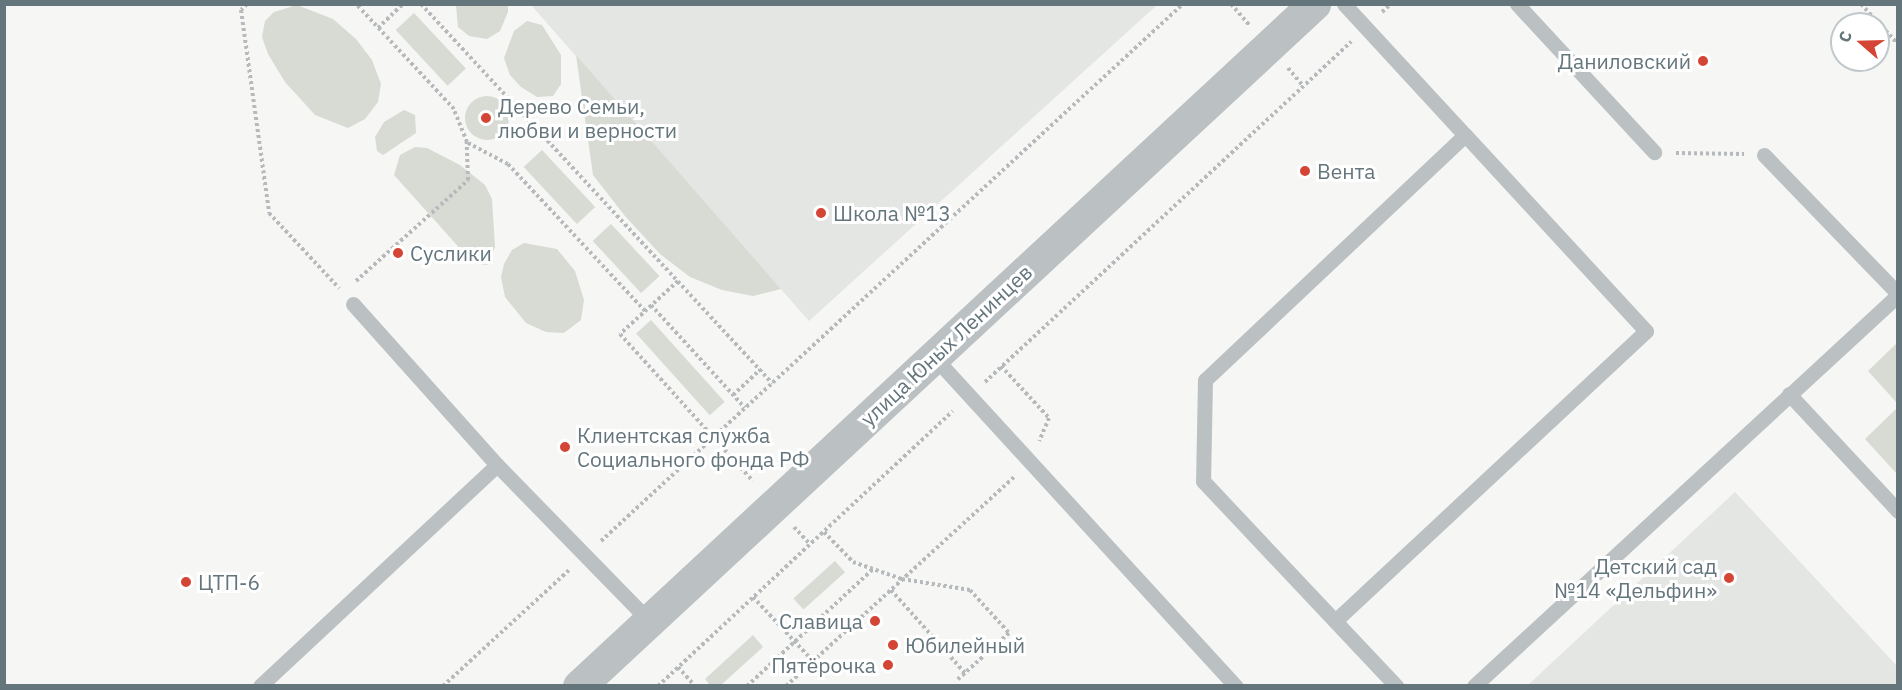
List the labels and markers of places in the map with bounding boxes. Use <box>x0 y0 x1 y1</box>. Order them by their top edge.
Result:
place label: Даниловский <box>1558 48 1691 74</box>
marker: Даниловский <box>1696 54 1710 68</box>
place label: Дерево Семьи, любви и верности <box>498 93 677 143</box>
marker: Дерево Семьи, любви и верности <box>479 111 493 125</box>
place label: Вента <box>1317 158 1375 184</box>
marker: Вента <box>1298 164 1312 178</box>
place label: Школа №13 <box>833 200 951 226</box>
marker: Школа №13 <box>814 206 828 220</box>
place label: Суслики <box>410 240 492 266</box>
marker: Суслики <box>391 246 405 260</box>
place label: Клиентская служба Социального фонда РФ <box>577 422 810 472</box>
marker: Клиентская служба Социального фонда РФ <box>558 440 572 454</box>
place label: Детский сад №14 «Дельфин» <box>1554 553 1717 603</box>
place label: ЦТП-6 <box>198 569 260 595</box>
marker: Детский сад №14 «Дельфин» <box>1722 571 1736 585</box>
marker: ЦТП-6 <box>179 575 193 589</box>
place label: Славица <box>779 608 863 634</box>
marker: Славица <box>868 614 882 628</box>
place label: Юбилейный <box>905 632 1025 658</box>
marker: Юбилейный <box>886 638 900 652</box>
place label: Пятёрочка <box>771 652 876 678</box>
marker: Пятёрочка <box>881 658 895 672</box>

